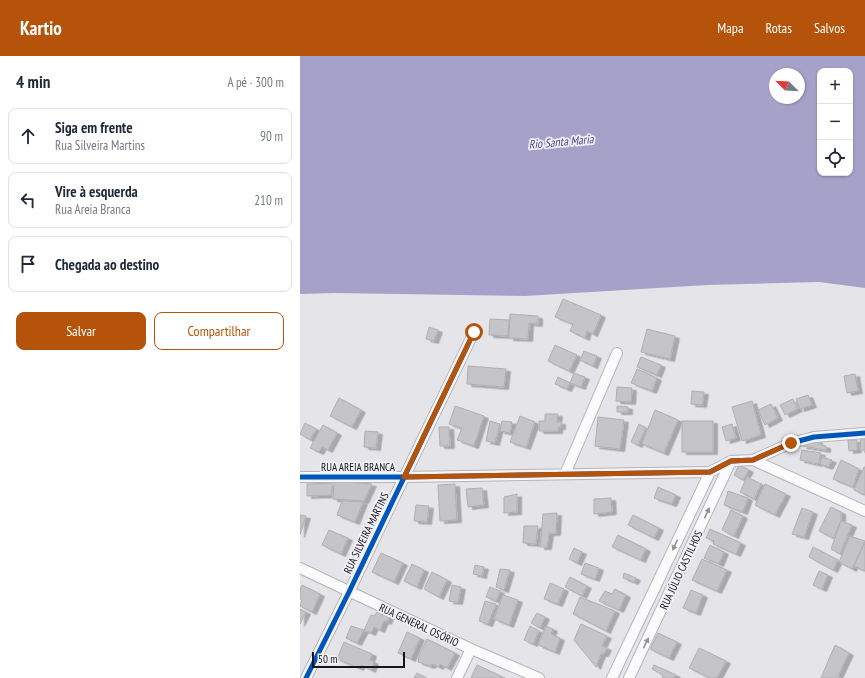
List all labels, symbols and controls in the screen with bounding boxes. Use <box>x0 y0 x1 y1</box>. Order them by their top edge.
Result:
text: Kartio <box>20 16 62 40</box>
text: Mapa <box>717 19 744 37</box>
text: Rotas <box>766 19 792 37</box>
text: Salvos <box>814 19 845 37</box>
north arrow <box>769 68 805 104</box>
map controls <box>817 68 853 176</box>
button: + <box>817 68 853 104</box>
text: 4 min <box>16 71 50 93</box>
text: A pé · 300 m <box>227 74 284 91</box>
button: − <box>817 104 853 140</box>
text: Siga em frente <box>55 118 133 137</box>
icon: ahead <box>17 125 39 147</box>
text: 90 m <box>260 128 283 145</box>
water label: Rio Santa Maria <box>528 131 595 152</box>
text: Rua Silveira Martins <box>55 137 145 154</box>
button: locate <box>817 140 853 176</box>
text: Vire à esquerda <box>55 182 138 201</box>
icon: left <box>17 189 39 211</box>
text: 210 m <box>254 192 283 209</box>
text: Rua Areia Branca <box>55 201 131 218</box>
icon: arrive <box>17 253 39 275</box>
text: Chegada ao destino <box>55 255 159 274</box>
button: Salvar <box>16 312 146 350</box>
button: Compartilhar <box>154 312 284 350</box>
route start <box>465 323 483 341</box>
route end <box>782 434 800 452</box>
street label: RUA AREIA BRANCA <box>321 460 396 474</box>
street label: RUA SILVEIRA MARTINS <box>340 490 392 576</box>
one-way arrow <box>704 507 710 518</box>
street label: RUA JÚLIO CASTILHOS <box>657 528 706 612</box>
one-way arrow <box>672 539 678 551</box>
street label: RUA GENERAL OSÓRIO <box>377 600 461 650</box>
one-way arrow <box>643 637 649 649</box>
scale bar <box>312 650 405 669</box>
text: 50 m <box>318 652 337 666</box>

